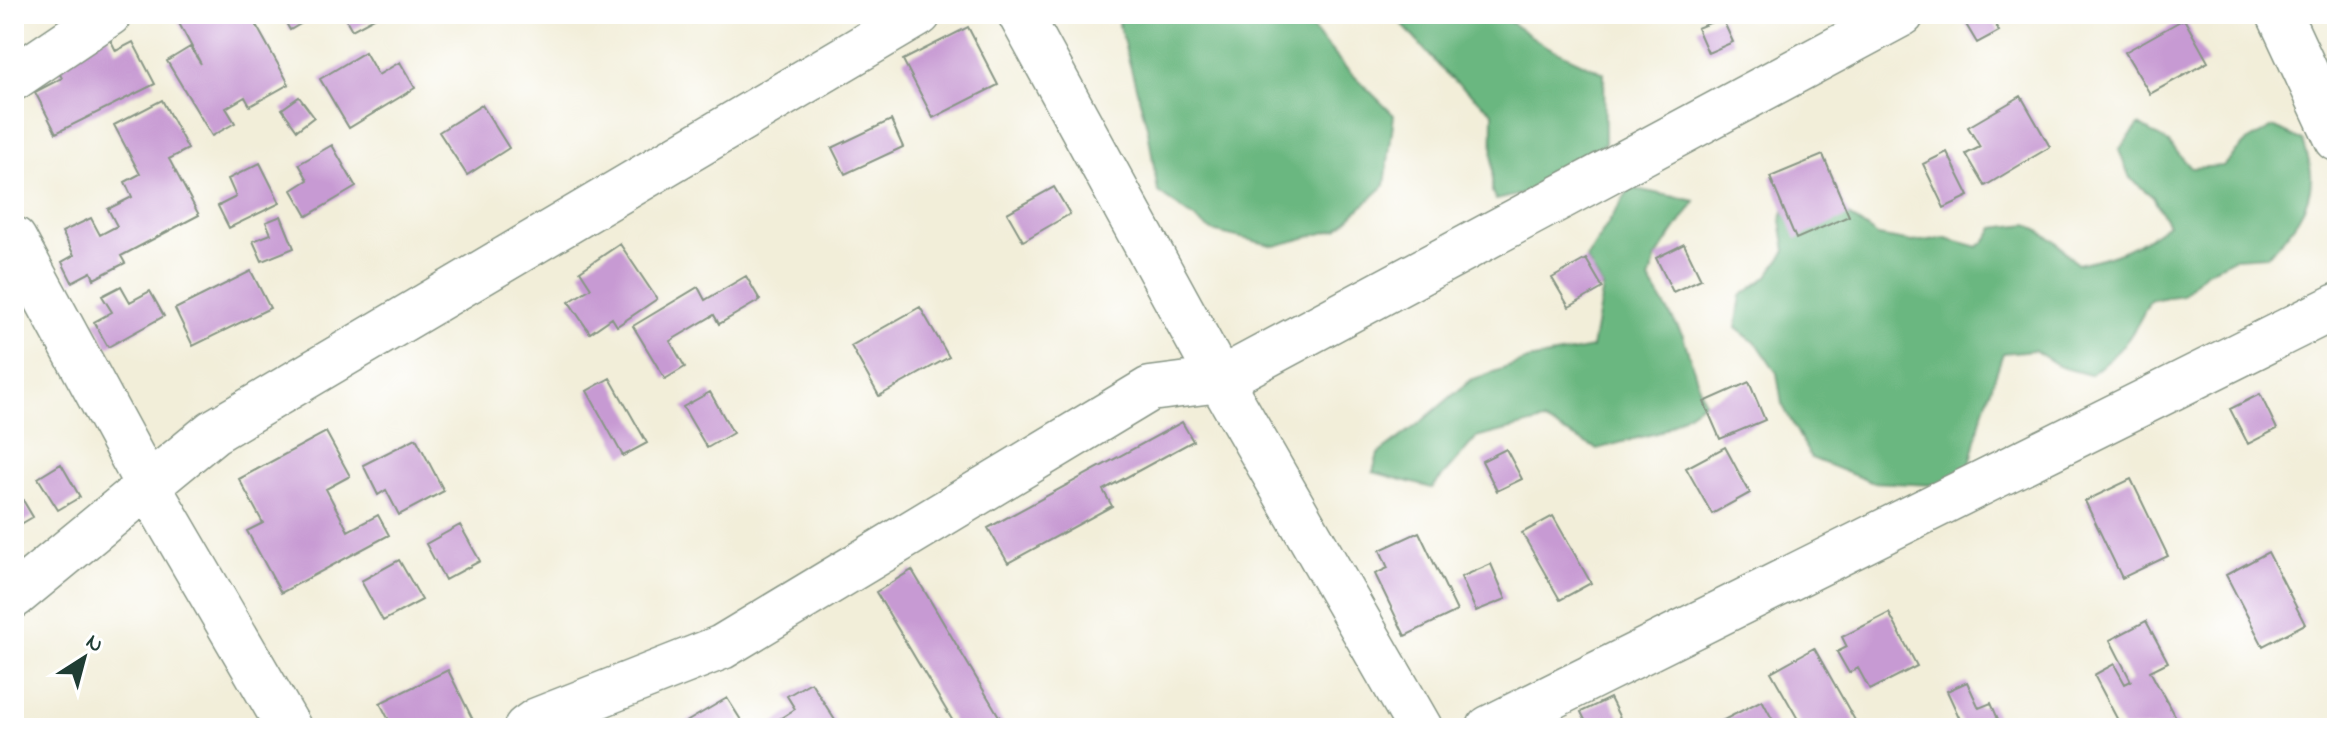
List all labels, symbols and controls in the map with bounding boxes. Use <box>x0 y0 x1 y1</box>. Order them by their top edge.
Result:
north arrow <box>44 618 124 698</box>
text: N <box>79 627 109 662</box>

